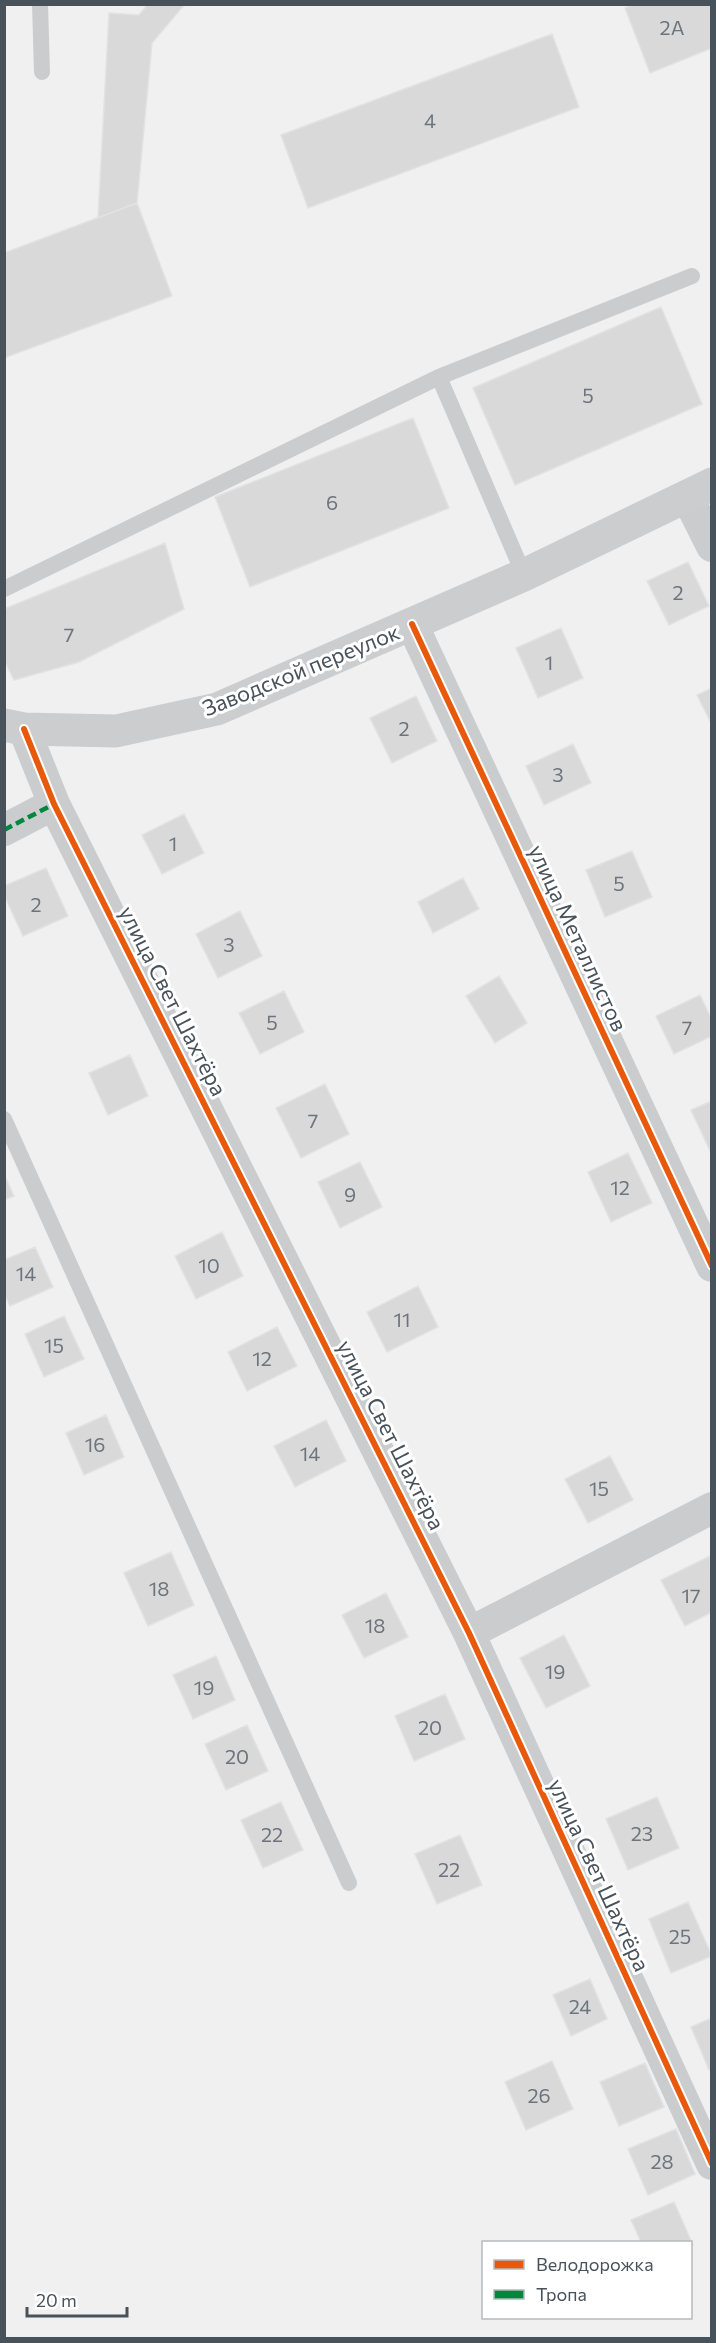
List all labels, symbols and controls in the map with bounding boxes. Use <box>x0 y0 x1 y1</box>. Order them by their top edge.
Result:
house number: 2А <box>660 15 685 39</box>
house number: 4 <box>424 108 436 132</box>
house number: 5 <box>582 383 594 407</box>
house number: 6 <box>326 490 338 514</box>
house number: 2 <box>672 580 684 604</box>
street label: Заводской переулок <box>198 618 404 721</box>
house number: 7 <box>64 622 74 646</box>
house number: 1 <box>545 650 553 674</box>
house number: 2 <box>398 716 410 740</box>
house number: 3 <box>552 762 564 786</box>
house number: 1 <box>169 831 177 855</box>
street label: улица Металлистов <box>523 840 634 1035</box>
house number: 5 <box>613 871 625 895</box>
house number: 2 <box>30 892 42 916</box>
street label: улица Свет Шахтёра <box>114 901 233 1100</box>
house number: 3 <box>223 932 235 956</box>
house number: 5 <box>266 1010 278 1034</box>
house number: 7 <box>682 1015 692 1039</box>
house number: 7 <box>308 1108 318 1132</box>
house number: 12 <box>610 1175 630 1199</box>
house number: 9 <box>344 1182 356 1206</box>
house number: 10 <box>198 1253 220 1277</box>
house number: 14 <box>16 1261 36 1285</box>
house number: 11 <box>393 1307 411 1331</box>
house number: 15 <box>44 1333 64 1357</box>
street label: улица Свет Шахтёра <box>332 1335 451 1534</box>
house number: 12 <box>252 1346 272 1370</box>
house number: 16 <box>85 1432 105 1456</box>
house number: 14 <box>300 1441 320 1465</box>
house number: 15 <box>589 1476 609 1500</box>
house number: 18 <box>149 1576 169 1600</box>
house number: 17 <box>681 1583 701 1607</box>
house number: 18 <box>365 1613 385 1637</box>
house number: 19 <box>545 1659 565 1683</box>
house number: 19 <box>194 1675 214 1699</box>
house number: 20 <box>418 1715 442 1739</box>
house number: 20 <box>225 1744 249 1768</box>
street label: улица Свет Шахтёра <box>543 1774 656 1975</box>
house number: 23 <box>631 1821 653 1845</box>
house number: 22 <box>261 1822 283 1846</box>
house number: 22 <box>438 1857 460 1881</box>
house number: 25 <box>669 1924 691 1948</box>
house number: 24 <box>569 1994 591 2018</box>
house number: 26 <box>527 2083 551 2107</box>
house number: 28 <box>650 2149 674 2173</box>
legend <box>482 2241 692 2319</box>
text: Велодорожка <box>536 2253 654 2275</box>
scale bar <box>27 2280 128 2318</box>
text: Тропа <box>536 2283 587 2305</box>
text: 20 m <box>36 2289 77 2311</box>

